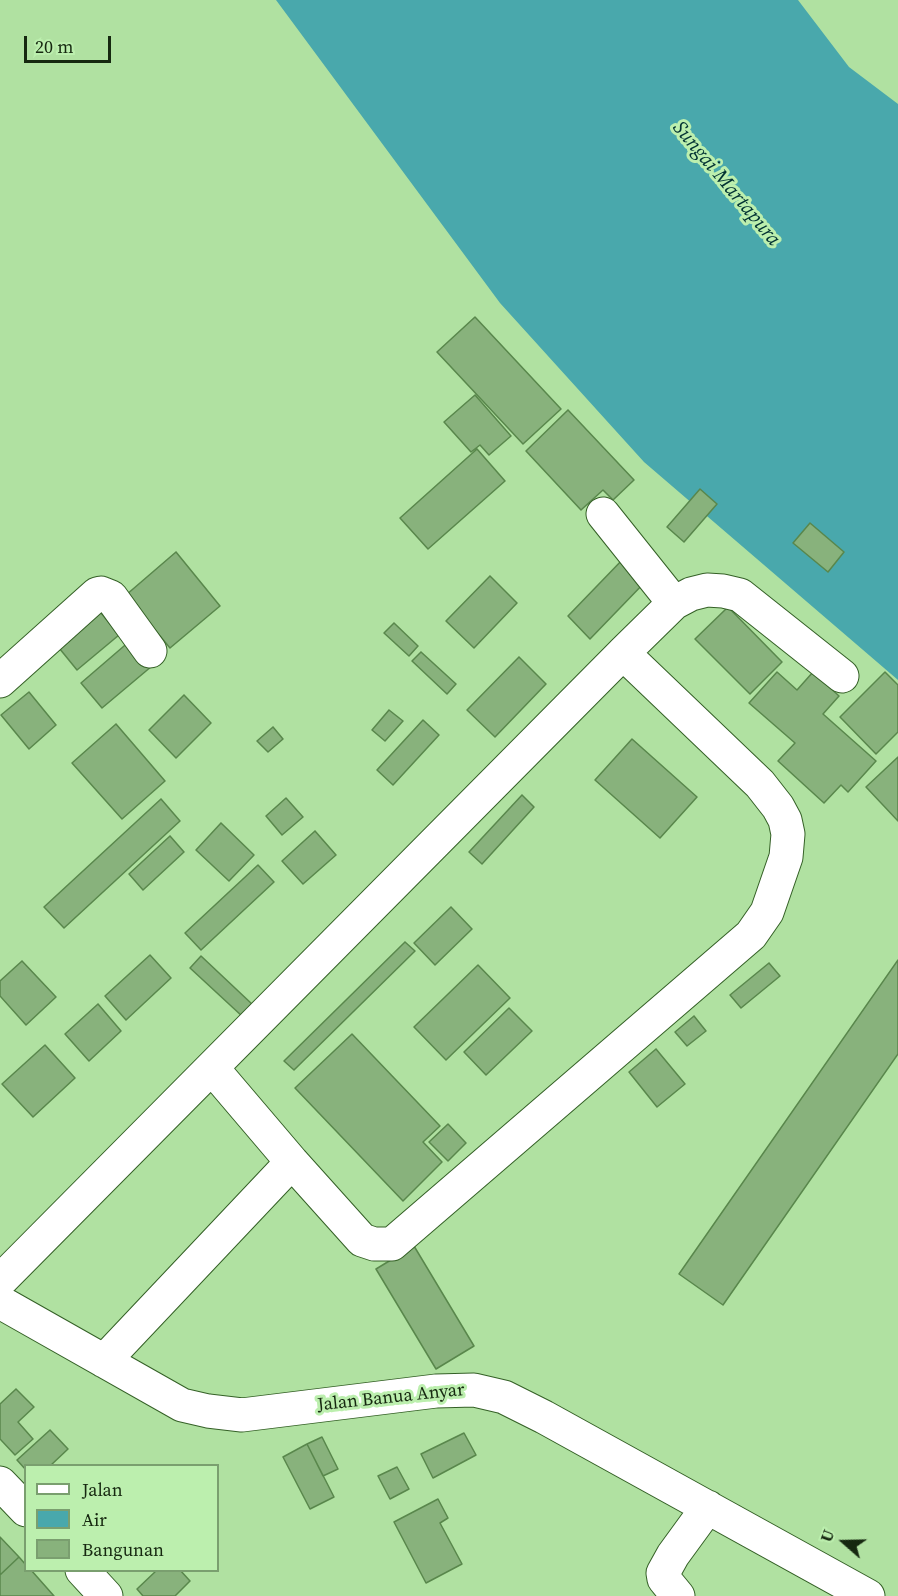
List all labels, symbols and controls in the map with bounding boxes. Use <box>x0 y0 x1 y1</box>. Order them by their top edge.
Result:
scale bar <box>27 24 114 62</box>
text: 20 m <box>35 34 73 59</box>
water label: Sungai Martapura <box>667 117 785 251</box>
street label: Jalan Banua Anyar <box>316 1380 466 1416</box>
legend <box>24 1464 219 1572</box>
text: Jalan <box>82 1477 123 1502</box>
text: Air <box>82 1507 107 1532</box>
north arrow <box>814 1512 874 1572</box>
text: U <box>815 1527 839 1545</box>
text: Bangunan <box>82 1537 164 1562</box>

